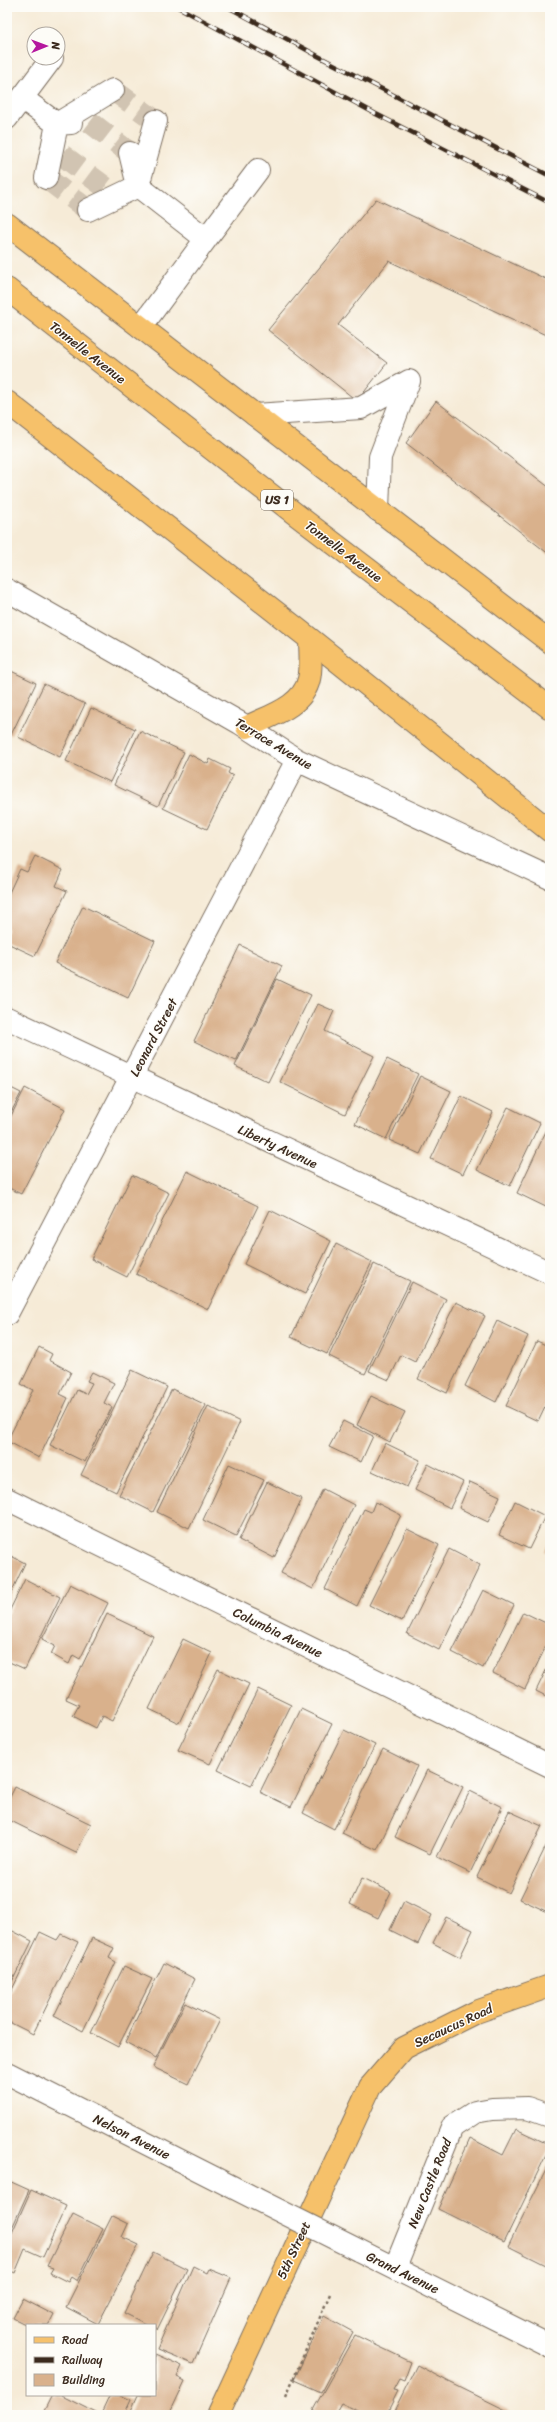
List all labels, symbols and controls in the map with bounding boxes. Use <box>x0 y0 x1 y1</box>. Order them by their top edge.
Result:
north arrow <box>26 26 66 66</box>
text: N <box>46 41 65 50</box>
street label: Tonnelle Avenue <box>44 315 131 390</box>
road number: US 1 <box>261 490 293 510</box>
street label: Tonnelle Avenue <box>300 515 387 588</box>
street label: Terrace Avenue <box>230 711 317 776</box>
street label: Leonard Street <box>123 993 184 1081</box>
street label: Liberty Avenue <box>234 1118 321 1175</box>
street label: Columbia Avenue <box>229 1601 327 1664</box>
street label: Secaucus Road <box>410 1997 498 2054</box>
street label: Nelson Avenue <box>89 2107 175 2166</box>
street label: New Castle Road <box>401 2134 458 2232</box>
street label: 5th Street <box>270 2217 317 2283</box>
street label: Grand Avenue <box>362 2245 444 2300</box>
legend <box>26 2324 156 2396</box>
text: Road <box>62 2329 89 2351</box>
text: Railway <box>62 2349 103 2371</box>
text: Building <box>62 2369 105 2391</box>

